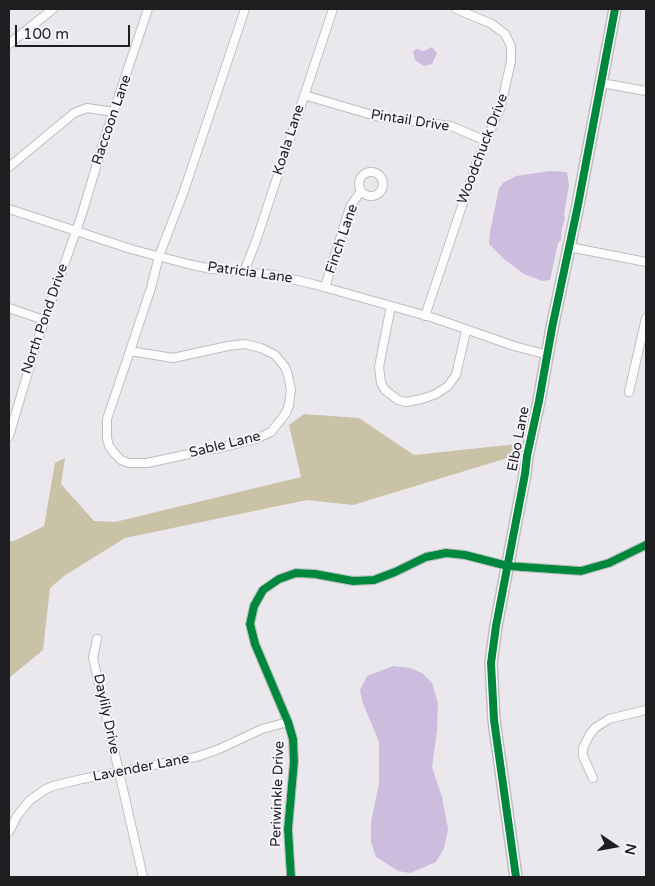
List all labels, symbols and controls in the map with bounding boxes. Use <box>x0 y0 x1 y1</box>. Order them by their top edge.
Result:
scale bar <box>18 15 132 47</box>
text: 100 m <box>23 25 69 43</box>
street label: Raccoon Lane <box>89 73 135 167</box>
street label: Woodchuck Drive <box>454 91 512 207</box>
street label: Koala Lane <box>270 103 308 177</box>
street label: Pintail Drive <box>369 106 451 136</box>
street label: Finch Lane <box>322 202 362 276</box>
street label: Patricia Lane <box>206 259 294 287</box>
street label: North Pond Drive <box>18 262 72 376</box>
street label: Elbo Lane <box>504 405 534 473</box>
street label: Sable Lane <box>188 428 262 462</box>
street label: Daylily Drive <box>89 672 123 756</box>
street label: Periwinkle Drive <box>268 741 288 847</box>
street label: Lavender Lane <box>91 750 191 786</box>
north arrow <box>590 821 640 871</box>
text: N <box>621 842 640 856</box>

